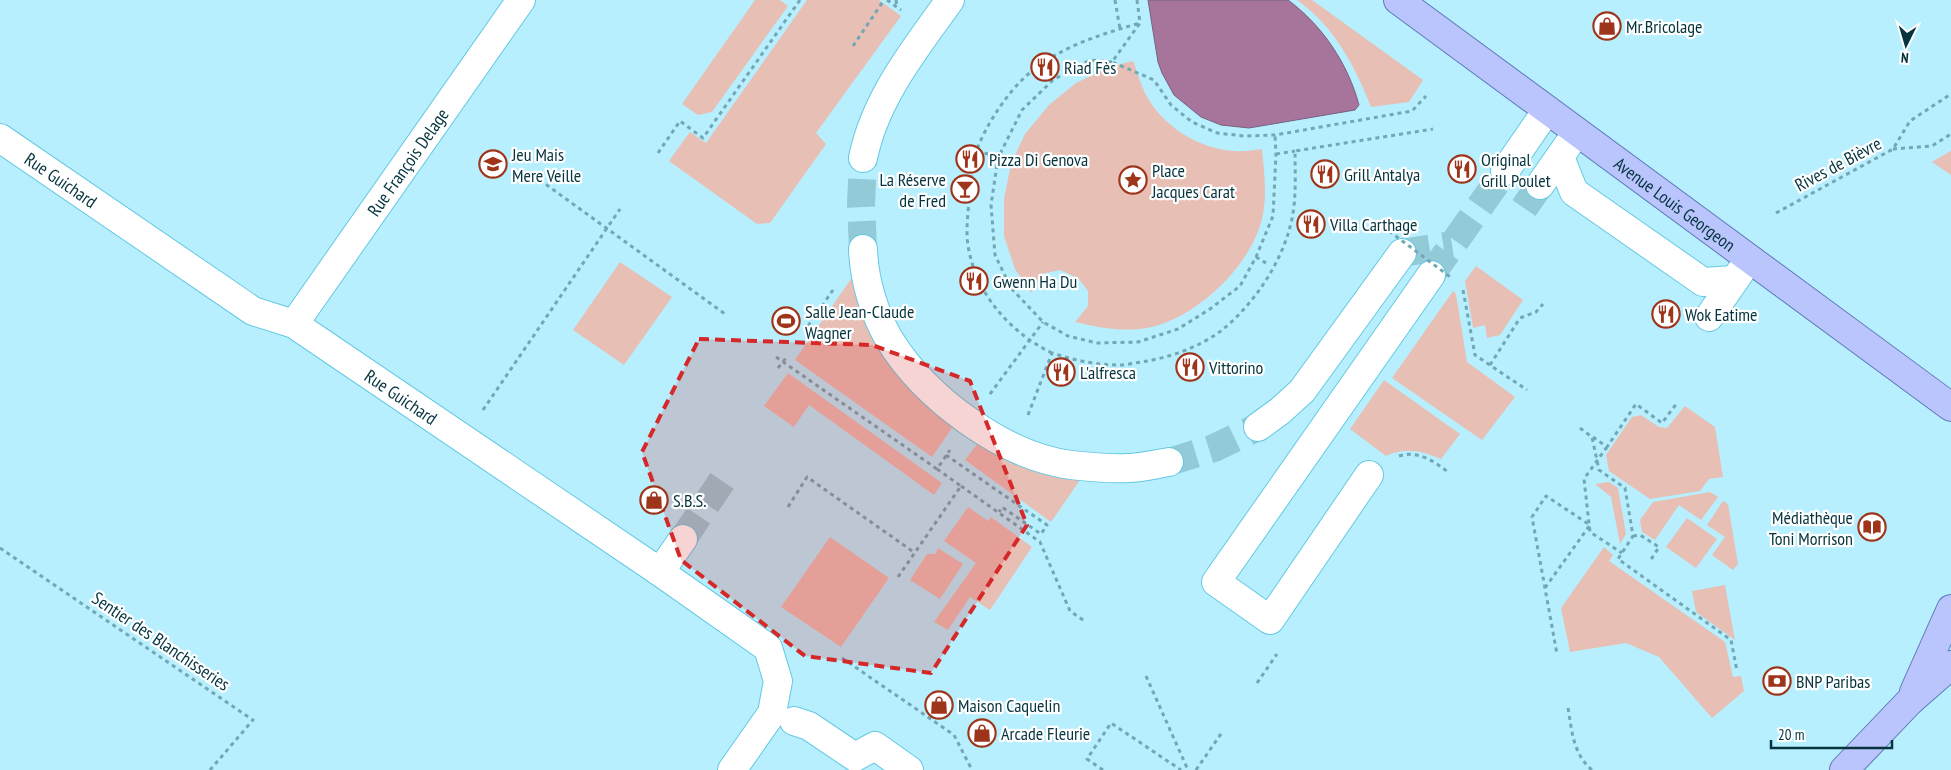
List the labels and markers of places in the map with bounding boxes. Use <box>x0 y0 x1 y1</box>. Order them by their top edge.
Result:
shop icon: Mr.Bricolage <box>1592 11 1622 41</box>
place label: Mr.Bricolage <box>1626 15 1702 38</box>
restaurant icon: Riad Fès <box>1030 52 1060 82</box>
place label: Riad Fès <box>1064 56 1116 79</box>
place label: Jeu Mais Mere Veille <box>511 143 581 187</box>
restaurant icon: Pizza Di Genova <box>955 144 985 174</box>
place label: Pizza Di Genova <box>989 148 1088 171</box>
place label: Original Grill Poulet <box>1481 148 1551 192</box>
school or university icon: Jeu Mais Mere Veille <box>478 149 508 179</box>
restaurant icon: Original Grill Poulet <box>1447 154 1477 184</box>
place label: Place Jacques Carat <box>1151 159 1235 203</box>
restaurant icon: Grill Antalya <box>1310 159 1340 189</box>
place label: Grill Antalya <box>1344 163 1420 186</box>
place icon: Place Jacques Carat <box>1118 165 1148 195</box>
place label: La Réserve de Fred <box>880 168 946 212</box>
bar icon: La Réserve de Fred <box>950 174 980 204</box>
restaurant icon: Villa Carthage <box>1296 209 1326 239</box>
place label: Villa Carthage <box>1329 213 1418 236</box>
restaurant icon: Gwenn Ha Du <box>959 266 989 296</box>
place label: Gwenn Ha Du <box>993 270 1077 293</box>
restaurant icon: Wok Eatime <box>1651 299 1681 329</box>
place label: Salle Jean-Claude Wagner <box>805 300 914 344</box>
place label: Wok Eatime <box>1685 303 1758 326</box>
sports icon: Salle Jean-Claude Wagner <box>771 306 801 336</box>
restaurant icon: Vittorino <box>1175 352 1205 382</box>
place label: Vittorino <box>1208 356 1264 379</box>
restaurant icon: L'alfresca <box>1046 357 1076 387</box>
place label: L'alfresca <box>1080 361 1136 384</box>
shop icon: S.B.S. <box>639 485 669 515</box>
place label: S.B.S. <box>673 489 707 512</box>
place label: Médiathèque Toni Morrison <box>1769 506 1853 550</box>
library icon: Médiathèque Toni Morrison <box>1857 512 1887 542</box>
bank icon: BNP Paribas <box>1762 666 1792 696</box>
place label: BNP Paribas <box>1796 670 1870 693</box>
shop icon: Maison Caquelin <box>924 690 954 720</box>
place label: Maison Caquelin <box>958 694 1060 717</box>
shop icon: Arcade Fleurie <box>967 718 997 748</box>
place label: Arcade Fleurie <box>1001 722 1090 745</box>

